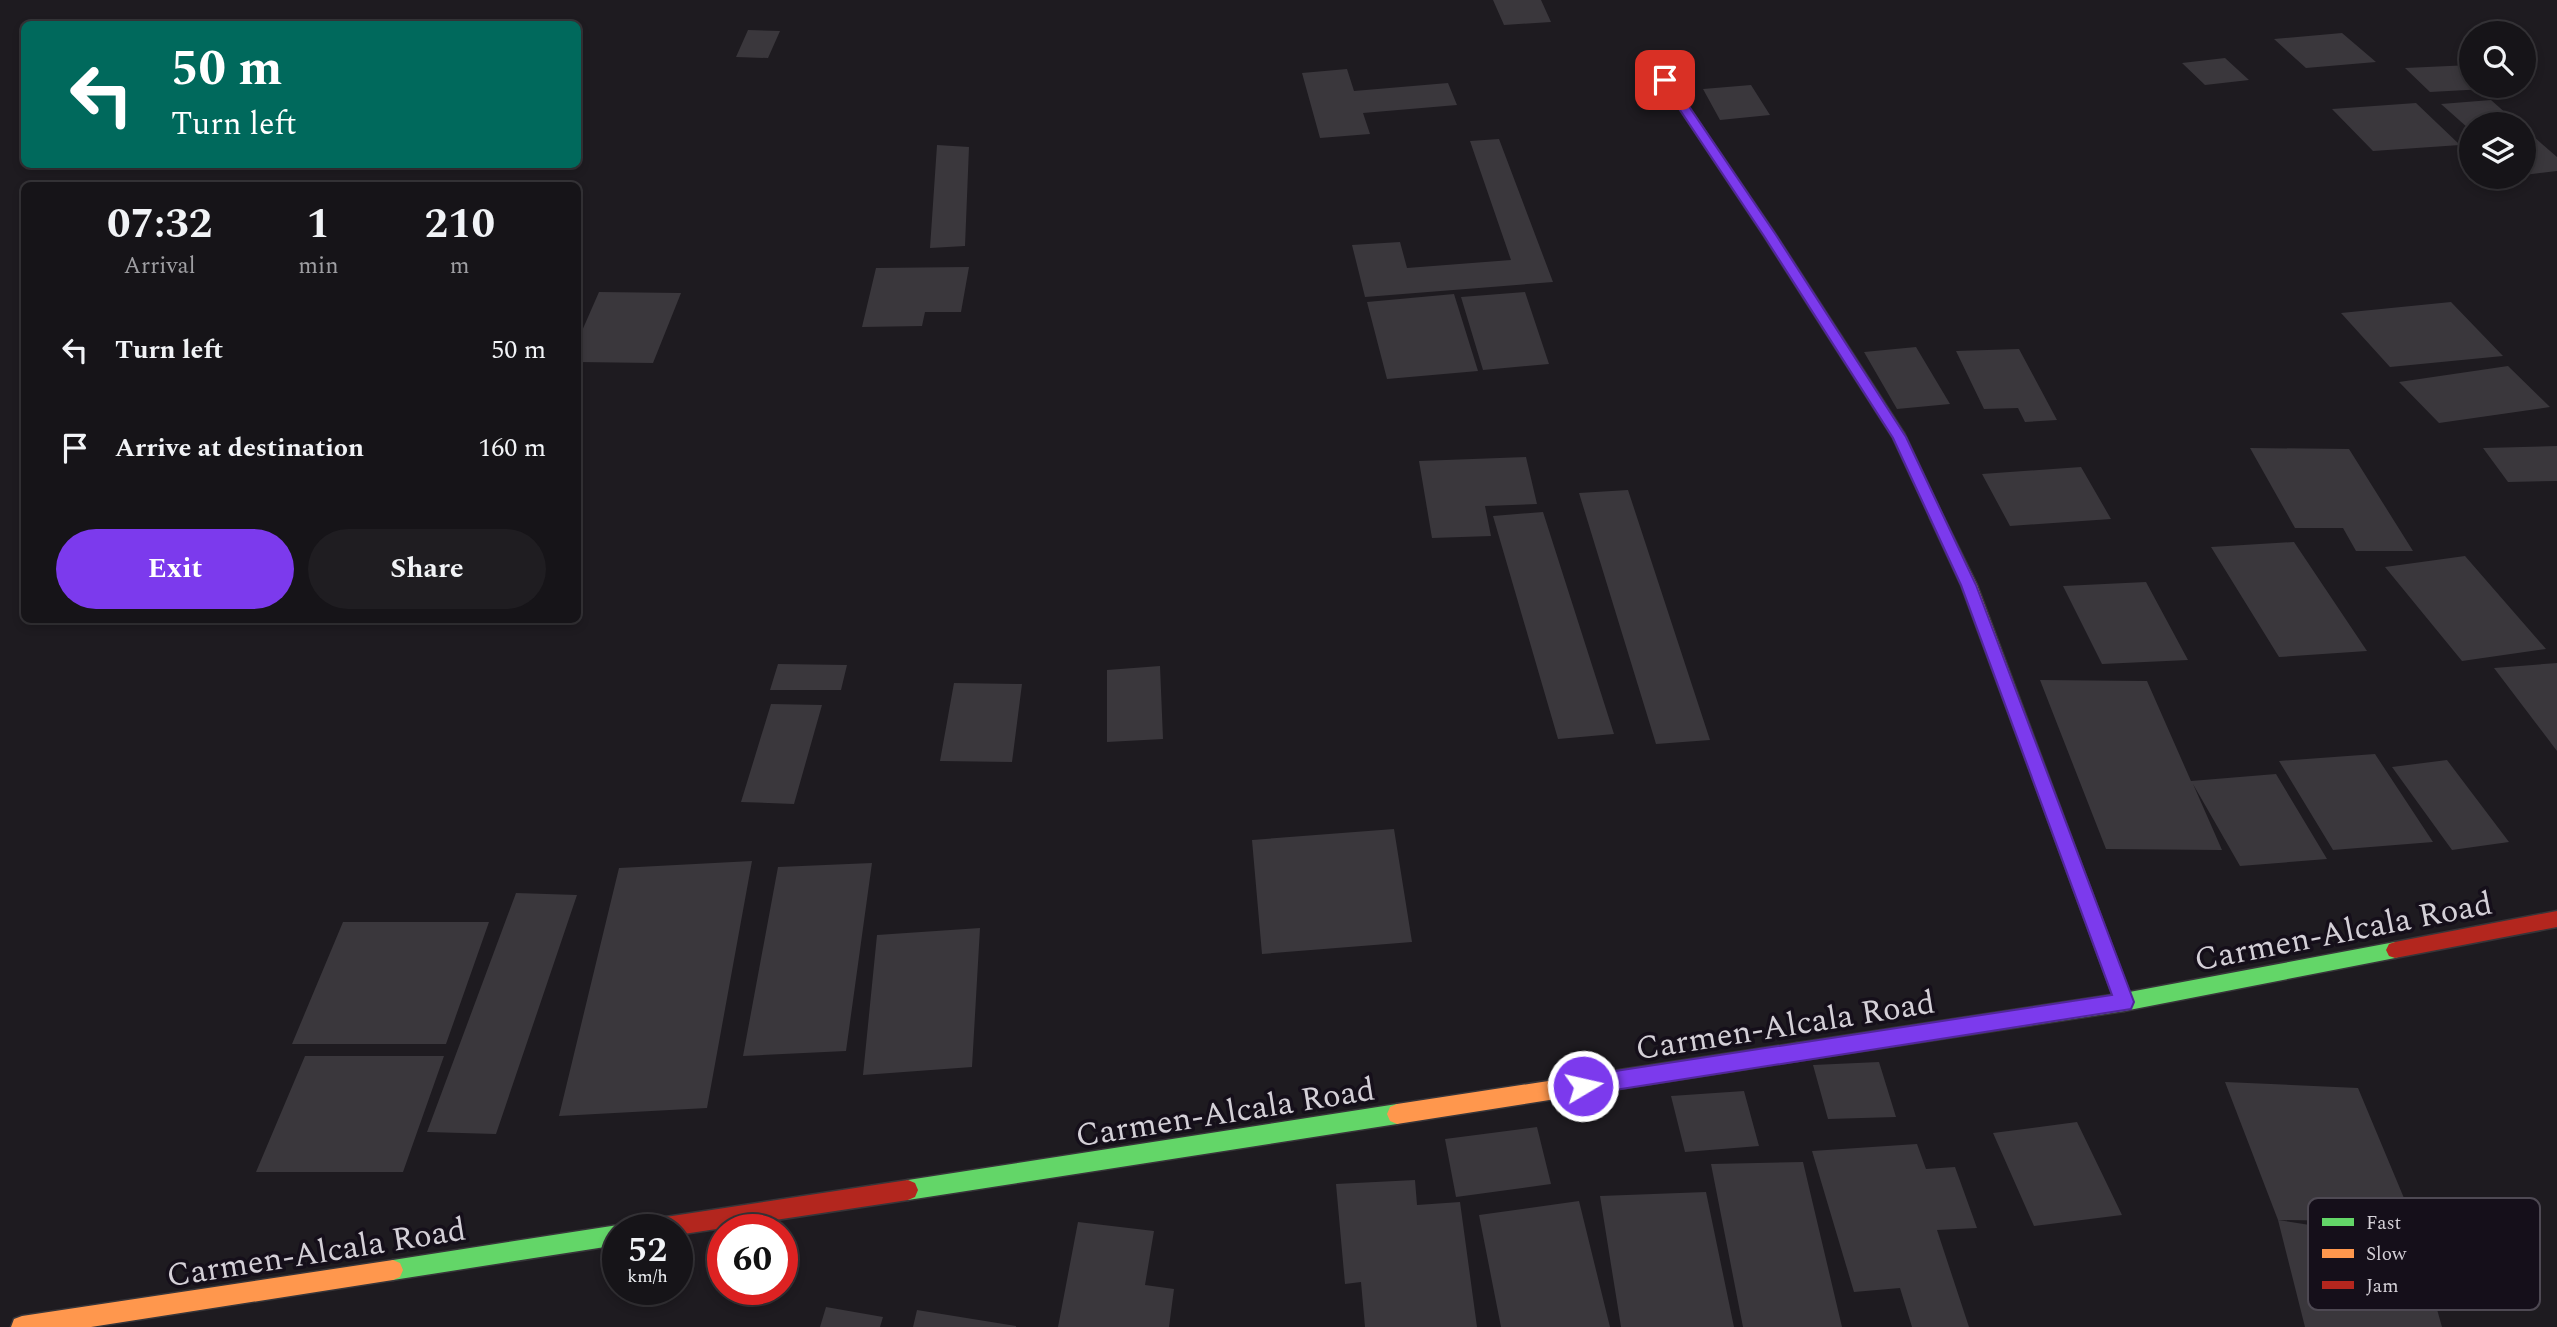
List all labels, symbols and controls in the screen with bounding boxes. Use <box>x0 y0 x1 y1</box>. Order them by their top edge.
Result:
map controls <box>2459 21 2536 189</box>
button: search <box>2459 21 2536 98</box>
text: 50 m <box>171 32 282 107</box>
icon: left <box>56 49 147 140</box>
pin <box>1635 50 1695 110</box>
icon: arrive <box>1646 61 1684 99</box>
text: Turn left <box>171 100 297 149</box>
button: layers <box>2459 112 2536 189</box>
text: 07:32 <box>107 193 212 256</box>
text: 1 <box>307 193 330 256</box>
text: 210 <box>424 193 495 256</box>
text: Arrival <box>124 249 195 284</box>
text: min <box>298 249 339 284</box>
text: m <box>450 249 470 284</box>
text: Turn left <box>115 330 223 370</box>
text: 50 m <box>491 330 546 370</box>
icon: left <box>56 331 94 369</box>
text: Arrive at destination <box>115 428 364 468</box>
text: 160 m <box>478 428 546 468</box>
icon: arrive <box>56 429 94 467</box>
button: Exit <box>56 529 294 609</box>
button: Share <box>308 529 546 609</box>
street label: Carmen-Alcala Road <box>2190 879 2497 985</box>
street label: Carmen-Alcala Road <box>1632 978 1939 1074</box>
position arrow <box>1546 1049 1620 1123</box>
street label: Carmen-Alcala Road <box>1072 1065 1379 1161</box>
legend <box>2308 1198 2540 1310</box>
street label: Carmen-Alcala Road <box>163 1205 470 1301</box>
text: Fast <box>2366 1209 2402 1238</box>
speed limit sign: 60 <box>707 1214 798 1305</box>
text: 52 <box>628 1224 667 1277</box>
text: Slow <box>2366 1240 2407 1269</box>
text: km/h <box>627 1263 668 1290</box>
text: Jam <box>2366 1272 2398 1301</box>

